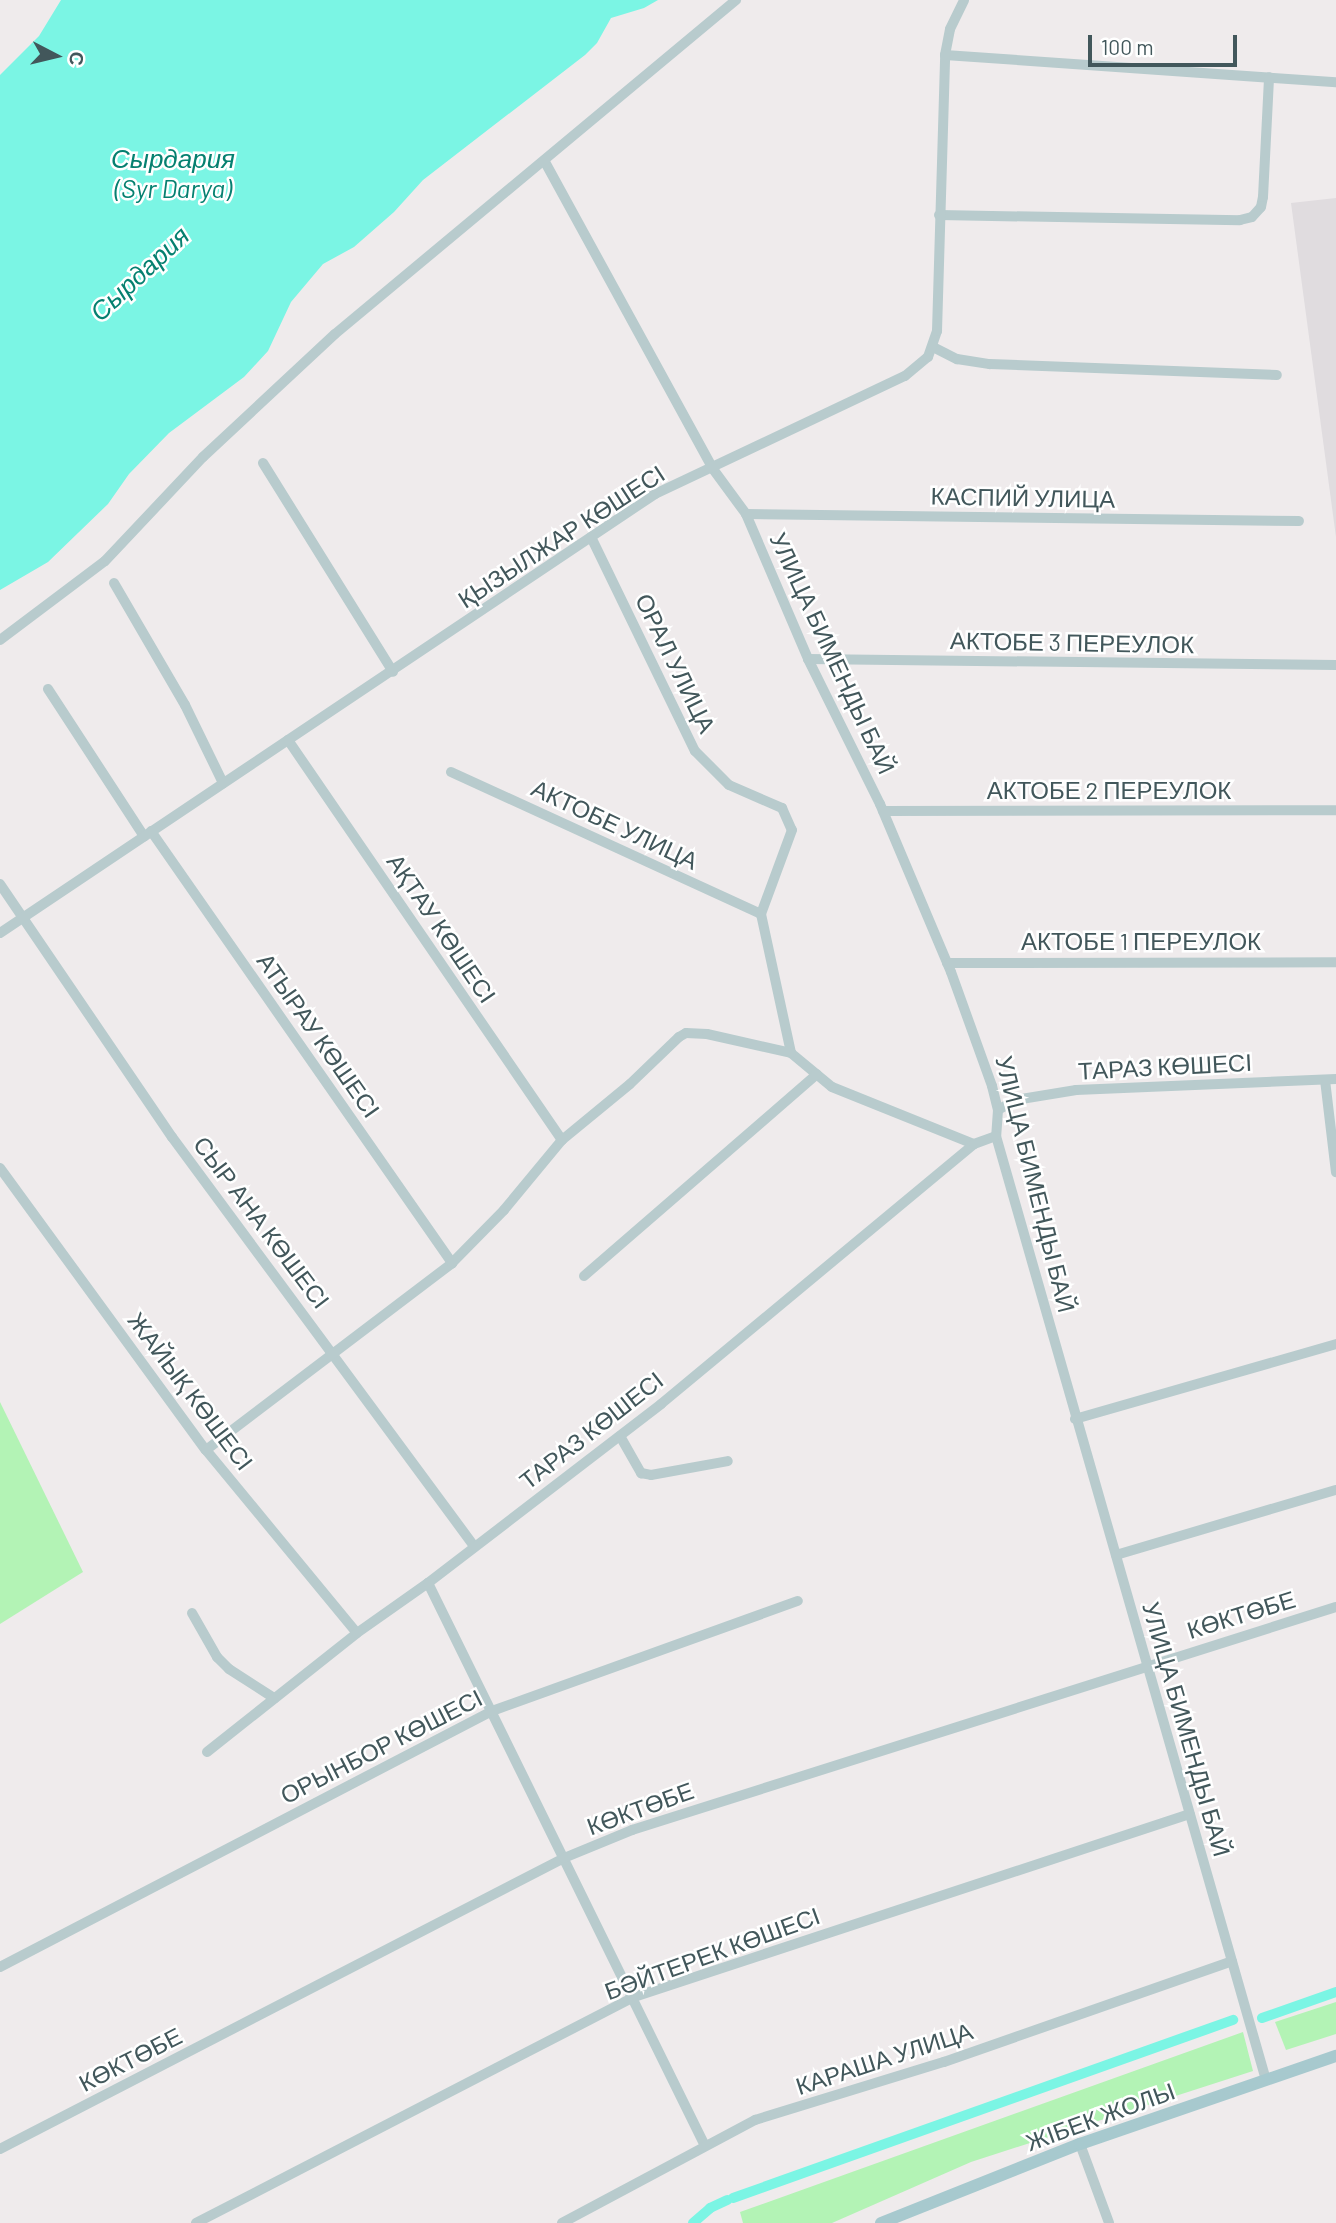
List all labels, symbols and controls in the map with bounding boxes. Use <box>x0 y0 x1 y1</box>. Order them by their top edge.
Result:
north arrow <box>21 21 91 91</box>
scale bar <box>1091 21 1240 65</box>
text: 100 m <box>1101 34 1154 59</box>
text: С <box>65 50 90 67</box>
water label: Сырдария (Syr Darya) <box>111 142 235 204</box>
water label: Сырдария <box>83 219 195 327</box>
street label: ҚЫЗЫЛЖАР КӨШЕСІ <box>452 458 670 614</box>
street label: КАСПИЙ УЛИЦА <box>930 481 1116 513</box>
street label: УЛИЦА БИМЕНДЫ БАЙ <box>764 528 902 778</box>
street label: ОРАЛ УЛИЦА <box>630 589 722 737</box>
street label: АКТОБЕ 3 ПЕРЕУЛОК <box>950 625 1194 659</box>
street label: АКТОБЕ УЛИЦА <box>527 773 703 875</box>
street label: АКТОБЕ 2 ПЕРЕУЛОК <box>987 776 1231 804</box>
street label: АҚТАУ КӨШЕСІ <box>382 848 502 1008</box>
street label: АКТОБЕ 1 ПЕРЕУЛОК <box>1021 927 1261 955</box>
street label: АТЫРАУ КӨШЕСІ <box>252 947 386 1123</box>
street label: ТАРАЗ КӨШЕСІ <box>1077 1047 1253 1085</box>
street label: УЛИЦА БИМЕНДЫ БАЙ <box>990 1053 1082 1315</box>
street label: СЫР АНА КӨШЕСІ <box>188 1130 336 1314</box>
street label: ЖАЙЫҚ КӨШЕСІ <box>122 1306 260 1476</box>
street label: ТАРАЗ КӨШЕСІ <box>514 1365 668 1495</box>
street label: КӨКТӨБЕ <box>1183 1584 1299 1644</box>
street label: УЛИЦА БИМЕНДЫ БАЙ <box>1137 1599 1237 1859</box>
street label: ОРЫНБОР КӨШЕСІ <box>275 1683 487 1809</box>
street label: КӨКТӨБЕ <box>583 1775 697 1841</box>
street label: БӘЙТЕРЕК КӨШЕСІ <box>600 1901 824 2005</box>
street label: КАРАША УЛИЦА <box>792 2016 976 2100</box>
street label: КӨКТӨБЕ <box>74 2021 186 2097</box>
street label: ЖІБЕК ЖОЛЫ <box>1022 2076 1178 2156</box>

